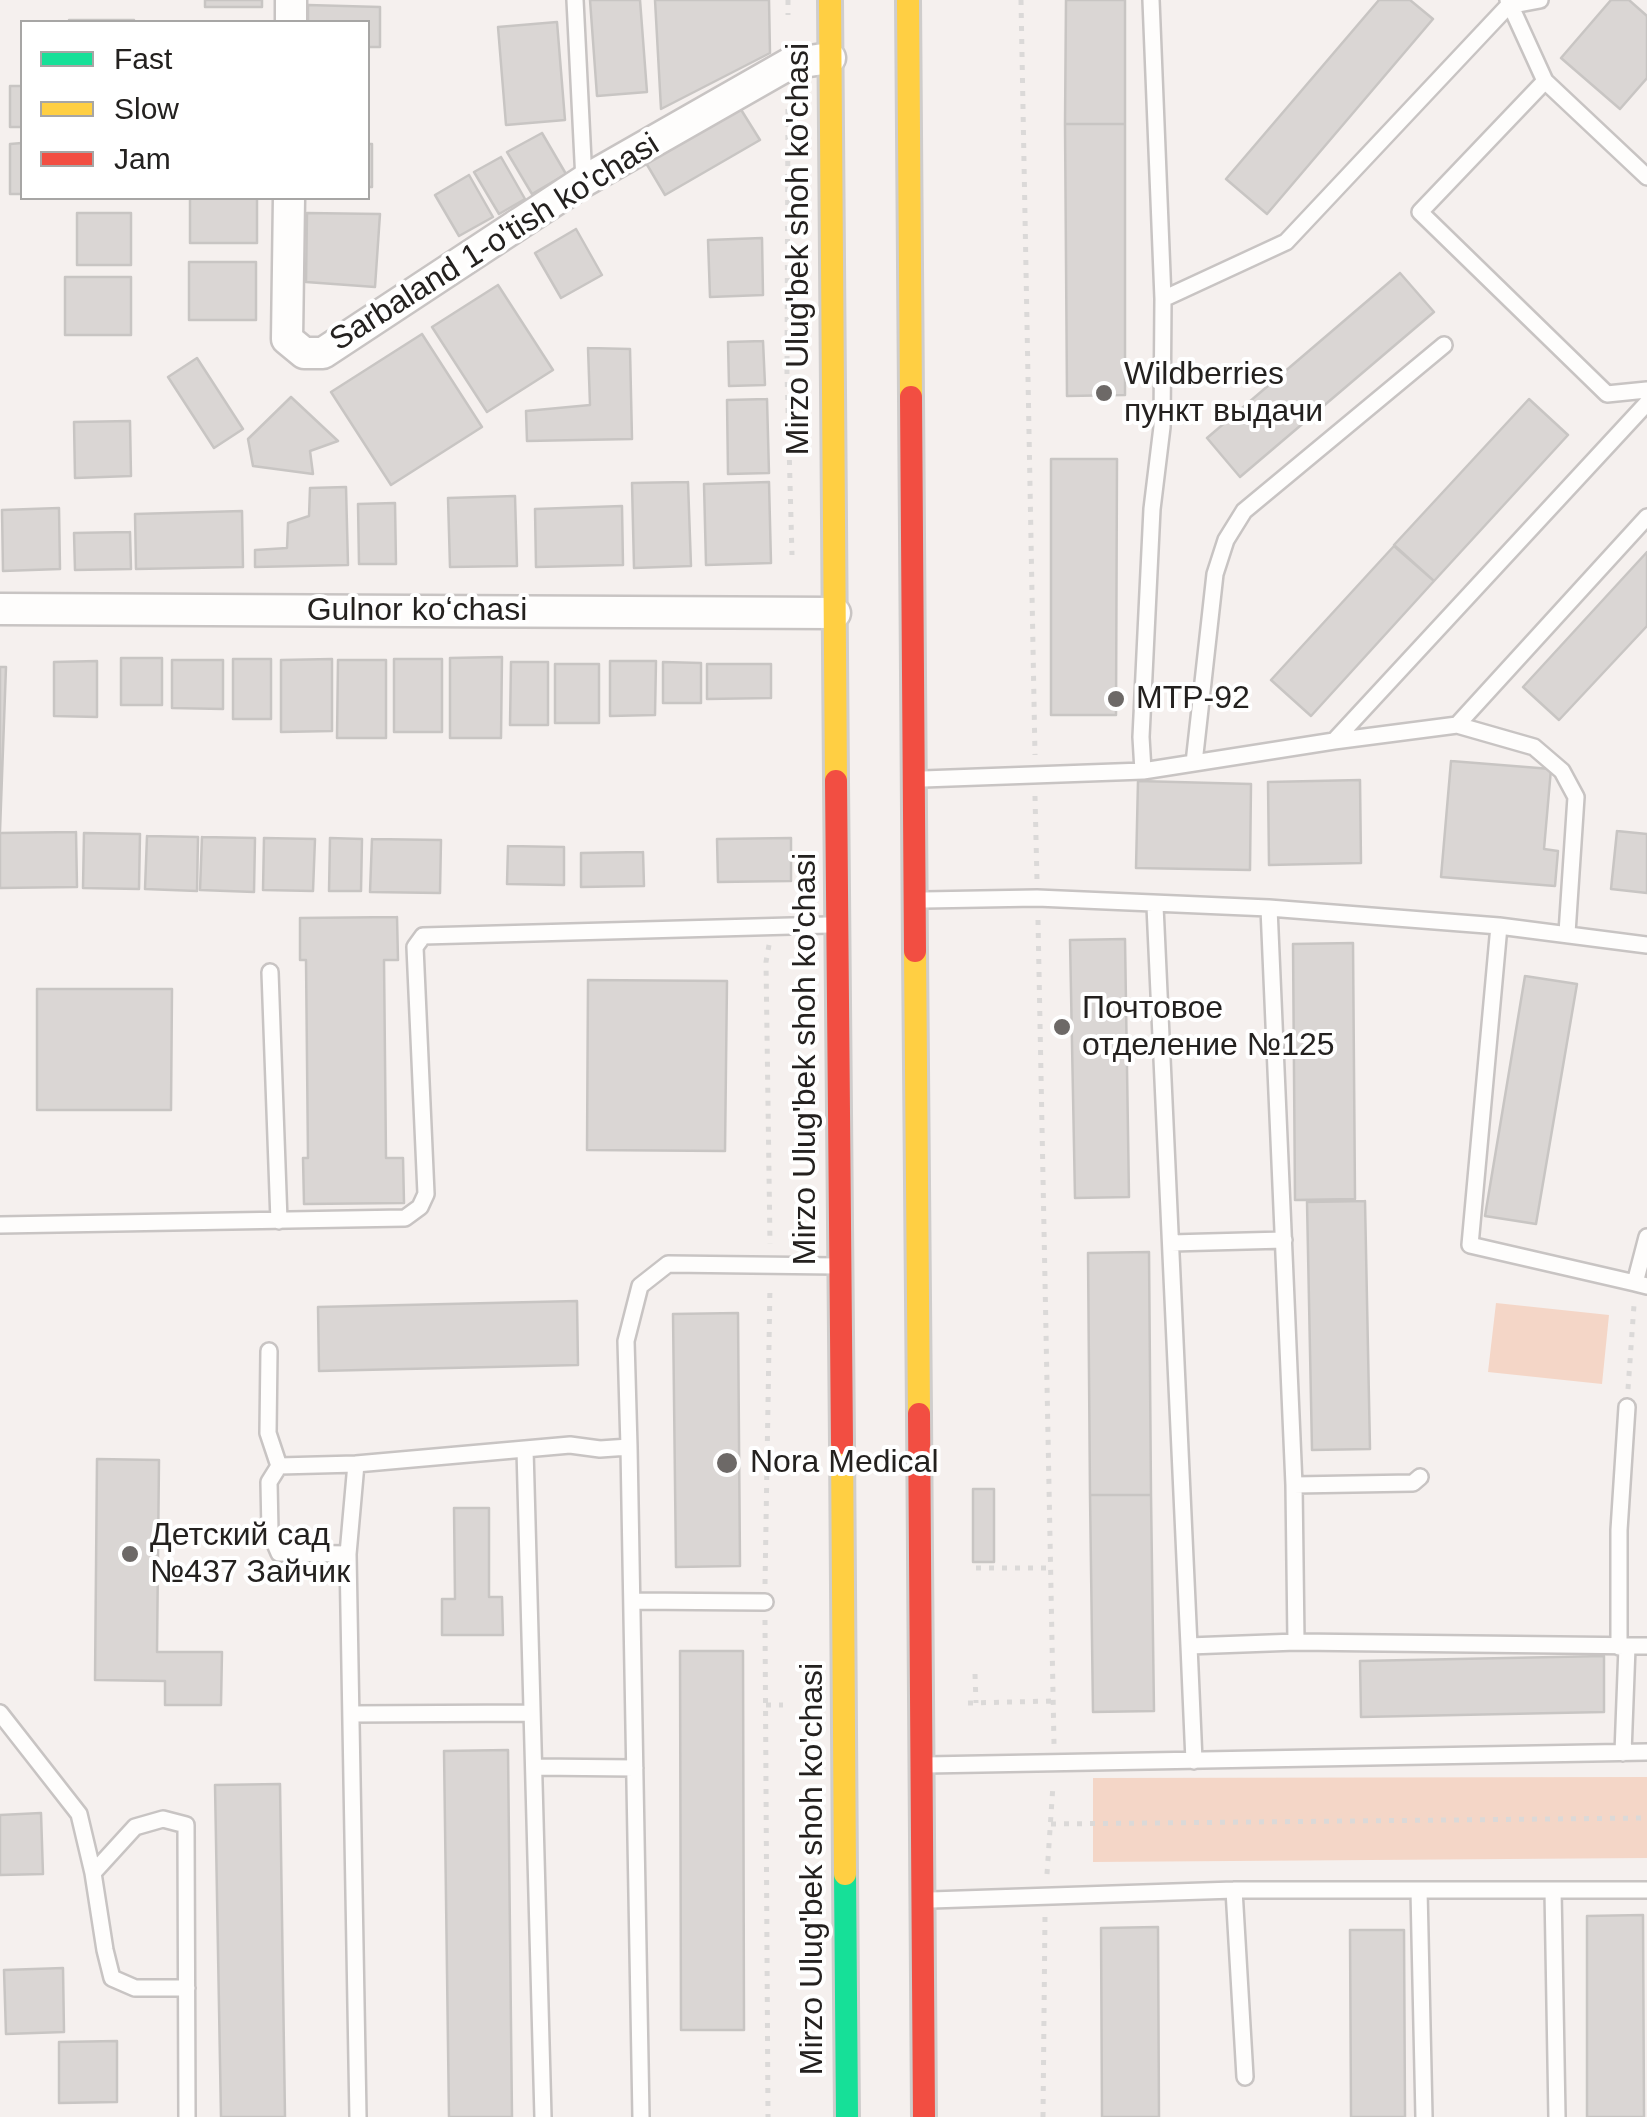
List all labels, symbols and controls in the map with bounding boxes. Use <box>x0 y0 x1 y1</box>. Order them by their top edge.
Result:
legend <box>20 20 370 200</box>
text: Fast <box>114 42 172 75</box>
street label: Mirzo Ulug'bek shoh ko'chasi <box>780 43 818 455</box>
text: Slow <box>114 92 179 125</box>
street label: Sarbaland 1-o'tish ko'chasi <box>324 126 666 360</box>
text: Jam <box>114 142 171 175</box>
place label: Wildberries пункт выдачи <box>1124 356 1323 431</box>
marker: Wildberries пункт выдачи <box>1093 382 1115 404</box>
street label: Gulnor koʻchasi <box>307 592 527 630</box>
place label: MTP-92 <box>1136 680 1250 718</box>
marker: MTP-92 <box>1105 688 1127 710</box>
street label: Mirzo Ulug'bek shoh ko'chasi <box>787 853 825 1265</box>
place label: Почтовое отделение №125 <box>1082 990 1335 1065</box>
marker: Почтовое отделение №125 <box>1051 1016 1073 1038</box>
place label: Nora Medical <box>750 1444 939 1482</box>
marker: Nora Medical <box>714 1450 740 1476</box>
place label: Детский сад №437 Зайчик <box>150 1517 350 1592</box>
marker: Детский сад №437 Зайчик <box>119 1543 141 1565</box>
street label: Mirzo Ulug'bek shoh ko'chasi <box>794 1663 832 2075</box>

